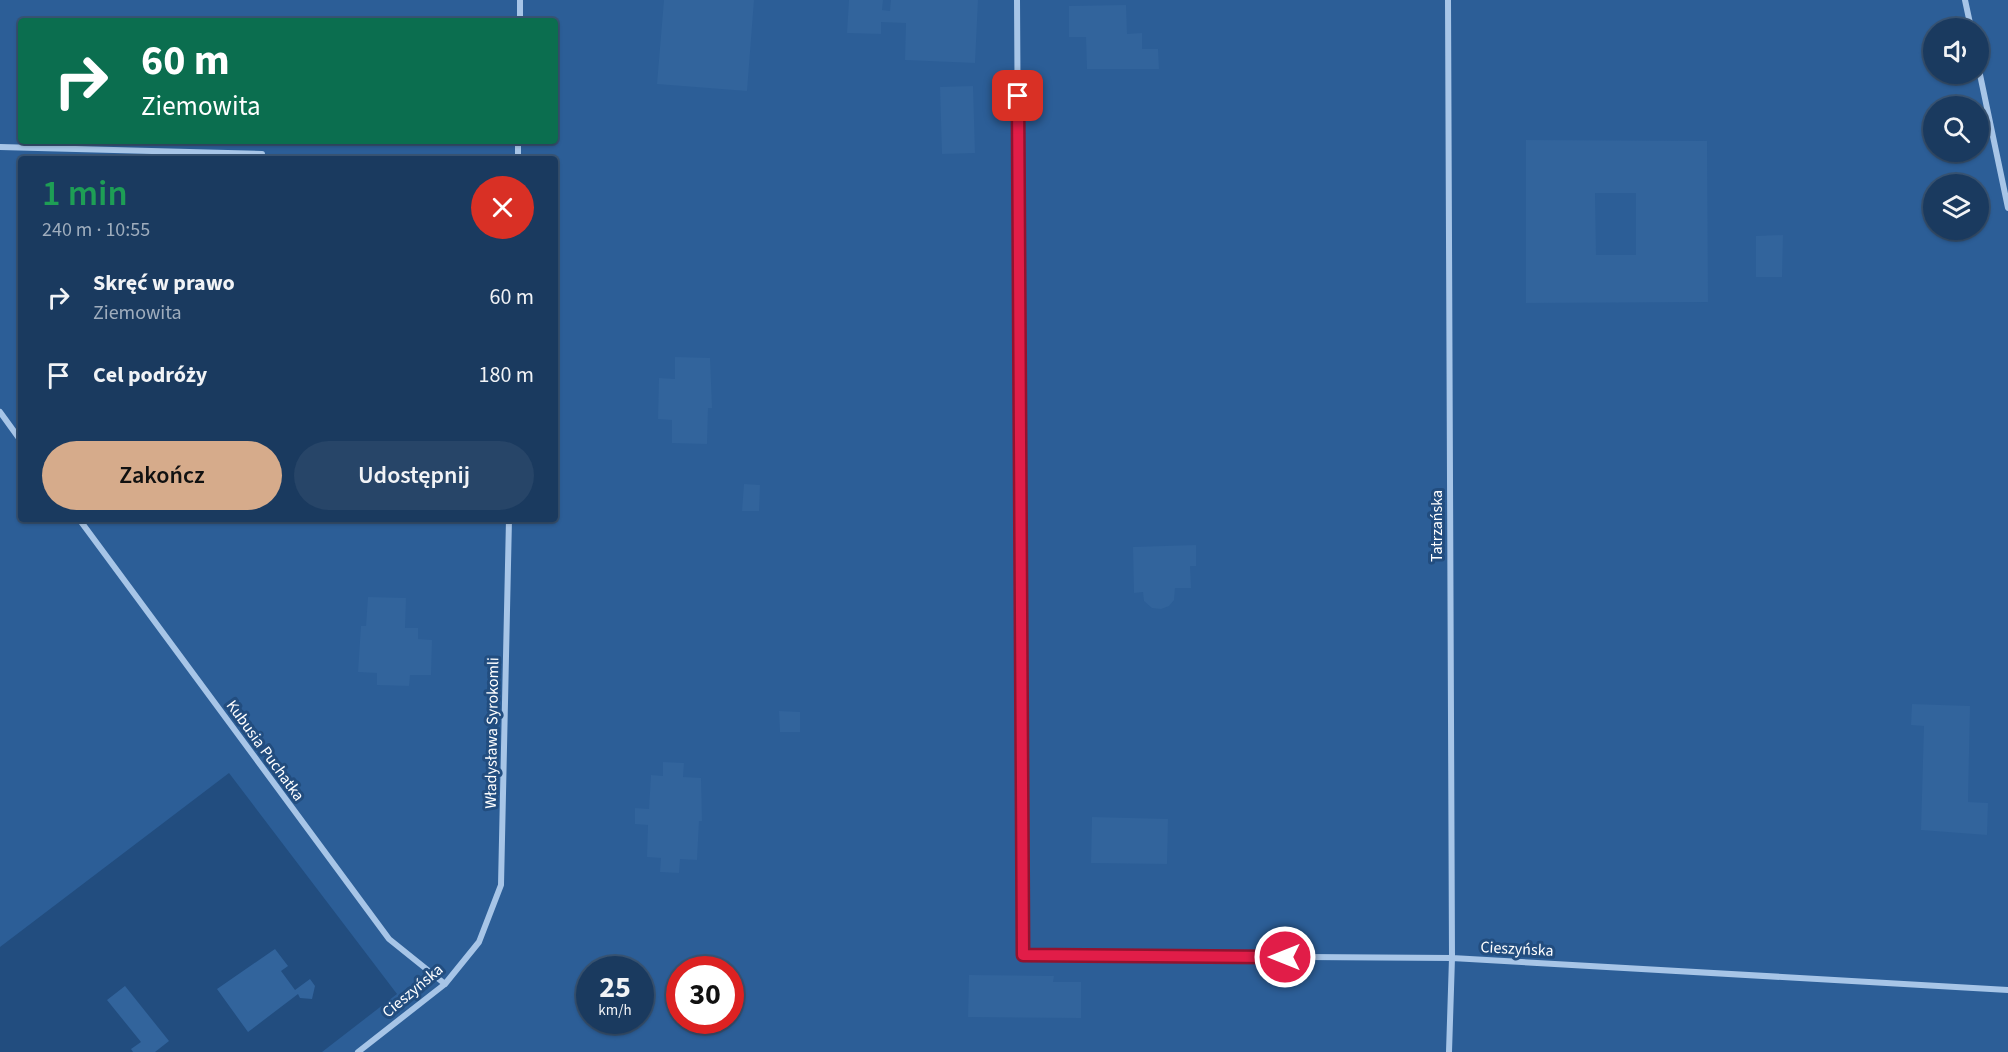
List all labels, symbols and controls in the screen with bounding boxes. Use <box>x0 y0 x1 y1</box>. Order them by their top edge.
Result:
map controls <box>1923 18 1989 240</box>
button: sound <box>1923 18 1989 84</box>
text: 60 m <box>141 31 230 91</box>
icon: right <box>42 42 120 120</box>
pin <box>992 70 1043 121</box>
icon: arrive <box>1001 79 1034 112</box>
text: Ziemowita <box>141 87 261 126</box>
button: search <box>1923 96 1989 162</box>
text: 1 min <box>42 168 128 219</box>
button: layers <box>1923 174 1989 240</box>
button: close <box>471 176 534 239</box>
text: 240 m · 10:55 <box>42 216 150 244</box>
text: Skręć w prawo <box>93 267 235 299</box>
icon: right <box>42 281 75 314</box>
text: 60 m <box>489 281 534 313</box>
text: Ziemowita <box>93 299 182 327</box>
icon: arrive <box>42 359 75 392</box>
text: Cel podróży <box>93 359 207 391</box>
text: 180 m <box>479 359 534 391</box>
button: Zakończ <box>42 441 282 510</box>
button: Udostępnij <box>294 441 534 510</box>
street label: Tatrzańska <box>1426 490 1448 562</box>
street label: Władysława Syrokomli <box>480 657 504 809</box>
street label: Kubusia Puchatka <box>221 696 309 806</box>
position arrow <box>1253 925 1317 989</box>
street label: Cieszyńska <box>1480 936 1554 962</box>
speed limit sign: 30 <box>666 956 744 1034</box>
street label: Cieszyńska <box>378 959 448 1023</box>
text: 25 <box>599 966 631 1009</box>
text: km/h <box>598 1000 632 1021</box>

